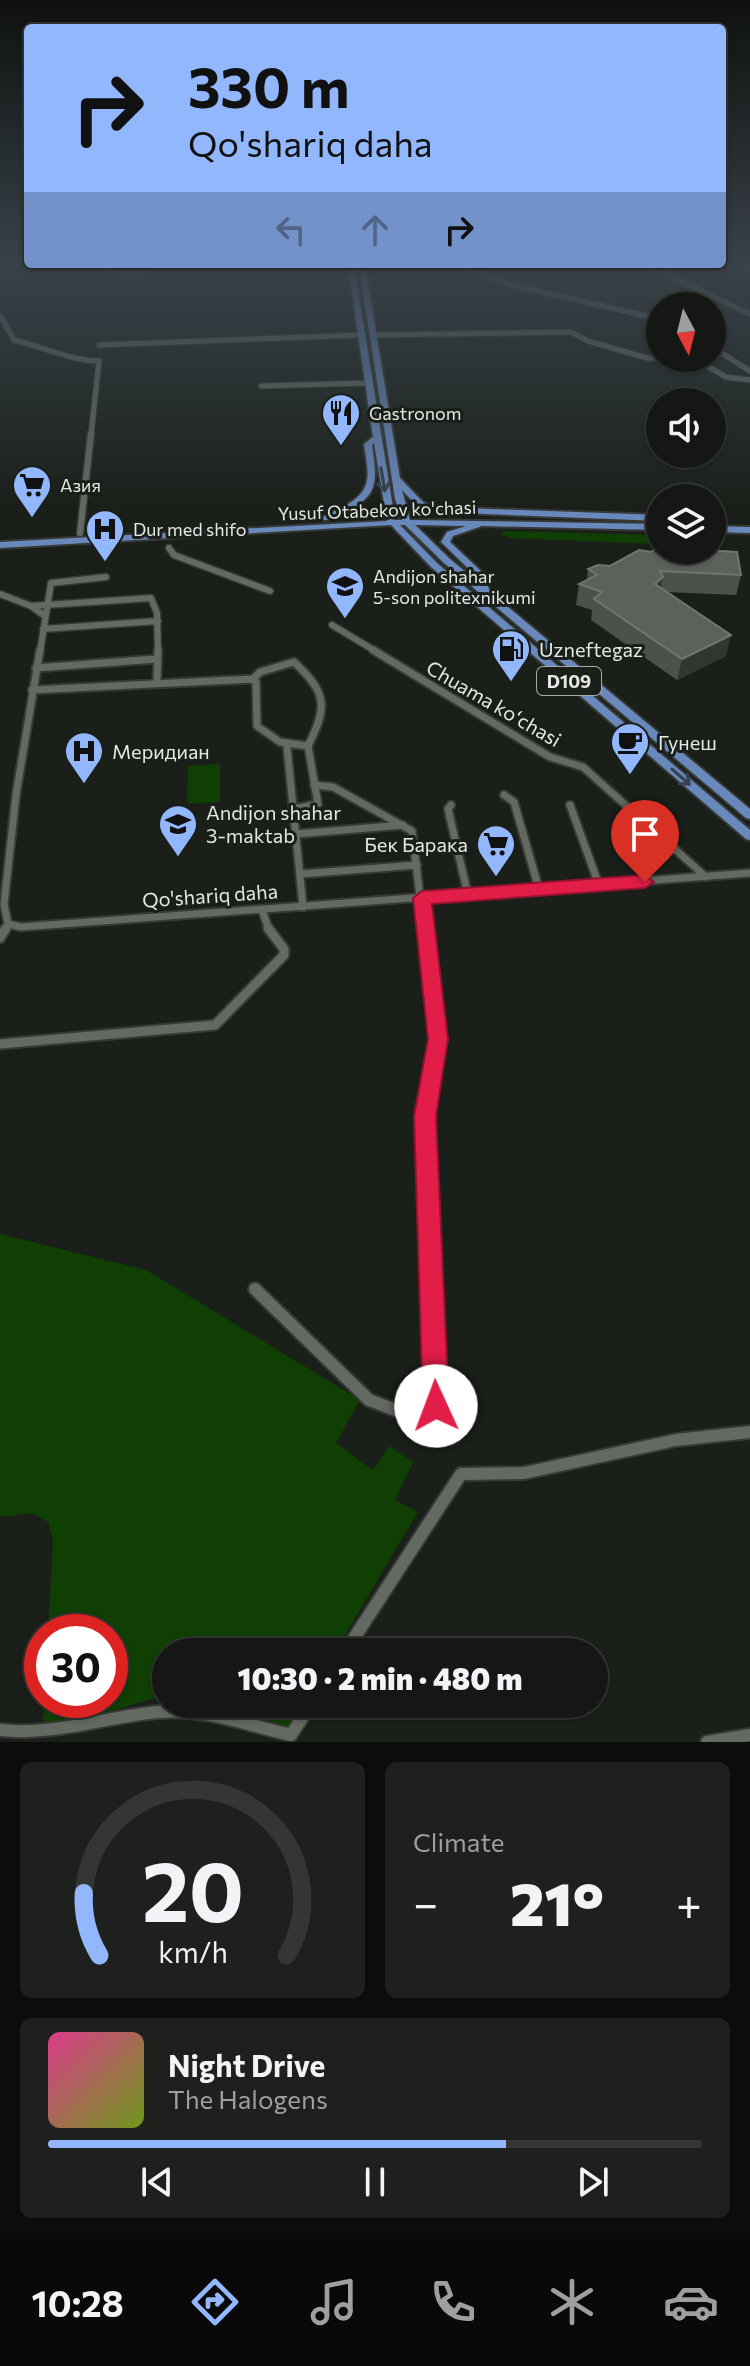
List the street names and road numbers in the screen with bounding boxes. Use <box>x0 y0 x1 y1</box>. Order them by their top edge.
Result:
street label: Yusuf Otabekov ko'chasi <box>277 496 477 524</box>
street label: Chuama koʻchasi <box>422 655 566 751</box>
road number: D109 <box>537 667 601 695</box>
street label: Qo'shariq daha <box>141 878 279 912</box>

